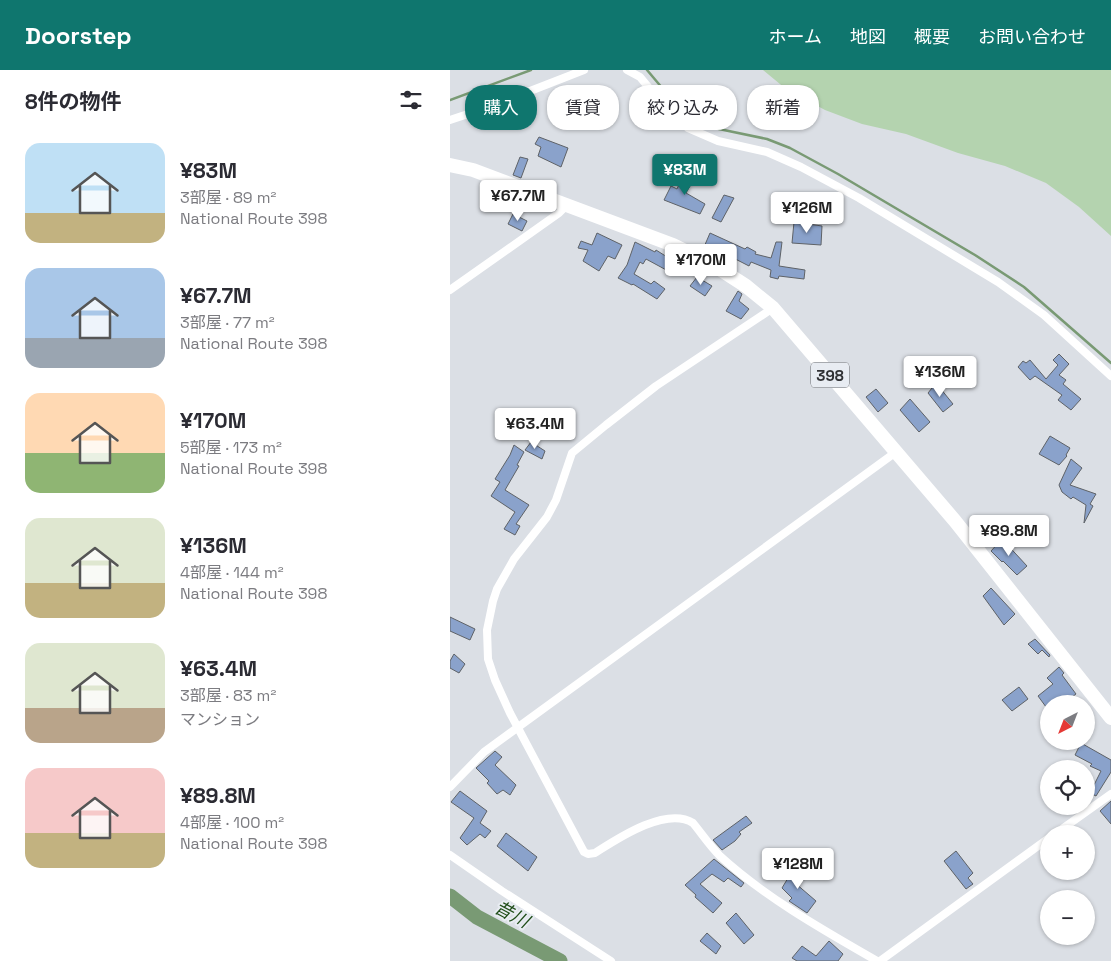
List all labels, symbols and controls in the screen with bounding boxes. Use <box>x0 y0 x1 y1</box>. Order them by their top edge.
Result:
text: Doorstep <box>25 20 132 51</box>
text: ホーム <box>769 25 822 48</box>
text: 地図 <box>850 25 886 48</box>
text: 概要 <box>914 25 950 48</box>
text: お問い合わせ <box>978 25 1086 48</box>
chip: 購入 <box>465 85 537 130</box>
chip: 賃貸 <box>547 85 619 130</box>
chip: 絞り込み <box>629 85 737 130</box>
chip: 新着 <box>747 85 819 130</box>
icon: filters <box>397 86 425 114</box>
text: 8件の物件 <box>25 88 122 115</box>
pin: ¥83M <box>655 154 715 196</box>
text: ¥83M <box>180 157 237 184</box>
text: ¥83M <box>663 159 707 180</box>
icon: home <box>65 163 125 223</box>
pin: ¥67.7M <box>477 180 559 222</box>
text: ¥67.7M <box>491 185 545 206</box>
text: 3部屋 · 89 m² <box>180 187 276 208</box>
pin: ¥126M <box>772 191 842 234</box>
text: ¥126M <box>782 197 832 218</box>
text: National Route 398 <box>180 208 327 229</box>
pin: ¥170M <box>666 244 736 286</box>
text: ¥170M <box>676 249 726 270</box>
text: ¥67.7M <box>180 282 252 309</box>
icon: home <box>65 288 125 348</box>
text: 3部屋 · 77 m² <box>180 312 275 333</box>
text: National Route 398 <box>180 333 327 354</box>
pin: ¥136M <box>905 356 975 398</box>
text: ¥136M <box>915 361 965 382</box>
road number: 398 <box>811 362 849 388</box>
text: ¥170M <box>180 407 246 434</box>
pin: ¥63.4M <box>494 408 576 450</box>
icon: home <box>65 413 125 473</box>
text: ¥63.4M <box>506 413 564 434</box>
text: 5部屋 · 173 m² <box>180 437 282 458</box>
text: National Route 398 <box>180 458 327 479</box>
pin: ¥89.8M <box>968 514 1050 557</box>
text: ¥89.8M <box>980 520 1038 541</box>
text: ¥136M <box>180 532 247 559</box>
icon: home <box>65 538 125 598</box>
text: 4部屋 · 144 m² <box>180 562 284 583</box>
text: National Route 398 <box>180 583 327 604</box>
text: ¥63.4M <box>180 655 257 682</box>
icon: home <box>65 663 125 723</box>
text: 3部屋 · 83 m² <box>180 685 276 706</box>
north arrow <box>1040 695 1095 750</box>
map controls <box>1040 695 1095 945</box>
text: マンション <box>180 709 260 730</box>
button: locate <box>1040 760 1095 815</box>
text: ¥89.8M <box>180 782 256 809</box>
icon: home <box>65 788 125 848</box>
text: 4部屋 · 100 m² <box>180 812 284 833</box>
button: + <box>1040 825 1095 880</box>
text: National Route 398 <box>180 833 327 854</box>
pin: ¥128M <box>763 848 833 890</box>
text: ¥128M <box>773 853 823 874</box>
button: − <box>1040 890 1095 945</box>
water label: 昔川 <box>491 895 535 934</box>

